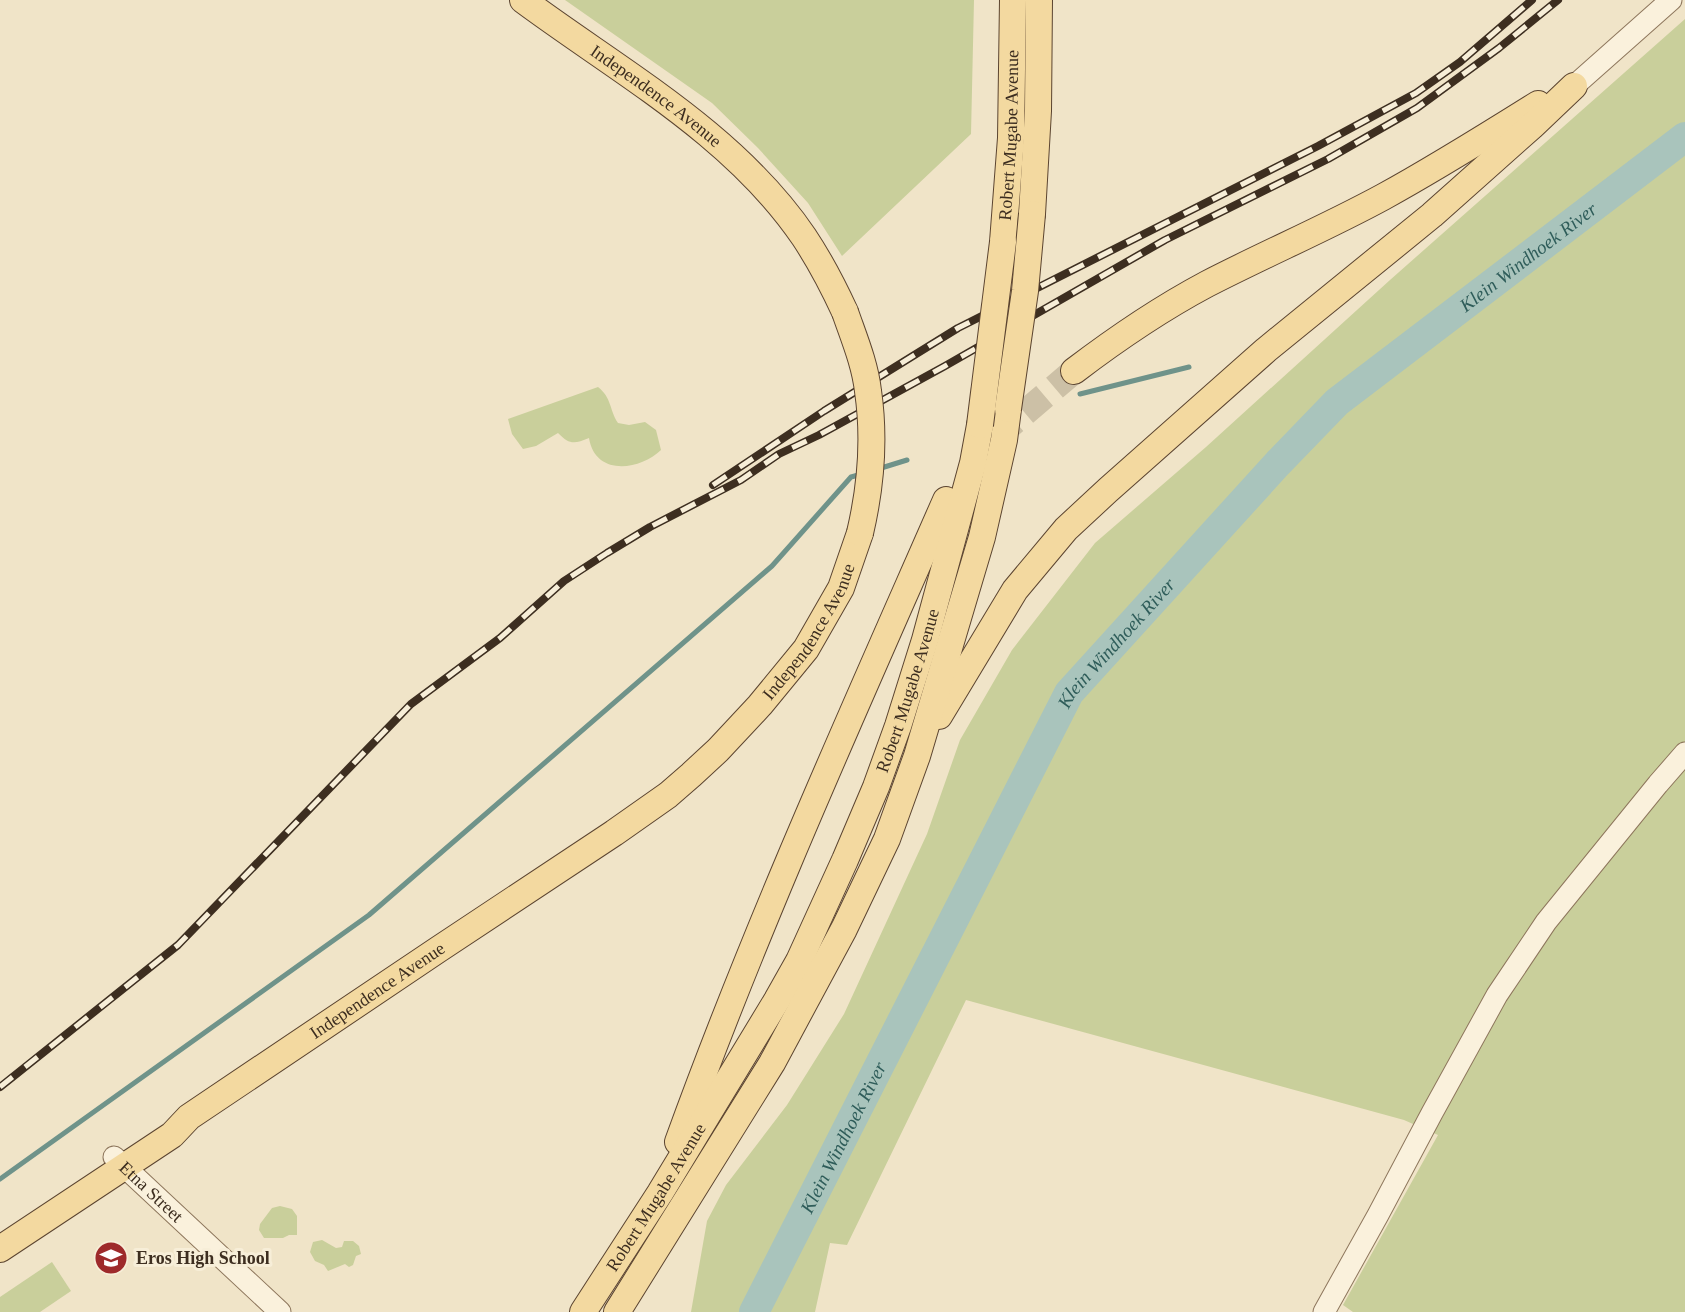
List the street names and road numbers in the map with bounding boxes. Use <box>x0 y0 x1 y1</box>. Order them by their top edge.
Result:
street label: Independence Avenue <box>587 41 726 151</box>
street label: Robert Mugabe Avenue <box>995 50 1022 221</box>
street label: Independence Avenue <box>758 561 859 704</box>
street label: Robert Mugabe Avenue <box>872 607 943 775</box>
street label: Independence Avenue <box>306 938 449 1043</box>
street label: Robert Mugabe Avenue <box>602 1120 710 1275</box>
street label: Etna Street <box>115 1157 187 1226</box>

